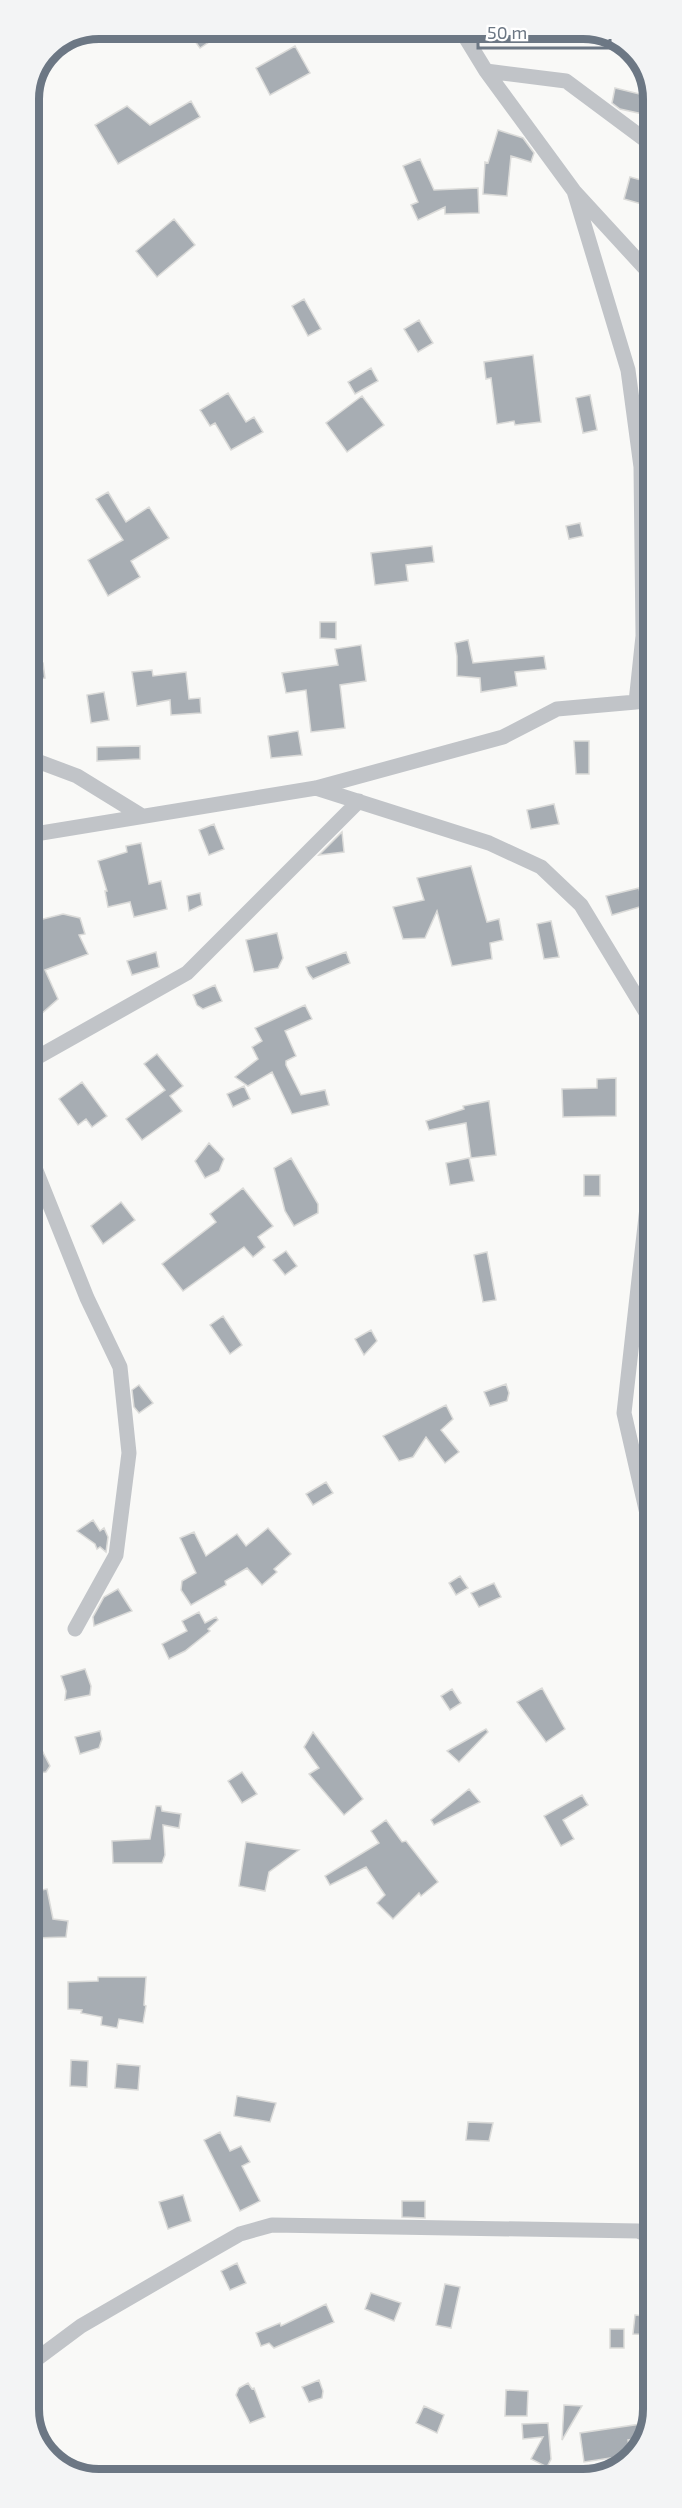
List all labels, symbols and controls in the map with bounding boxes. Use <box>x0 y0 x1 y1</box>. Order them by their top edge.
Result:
scale bar <box>478 12 610 50</box>
text: 50 m <box>487 21 527 43</box>

